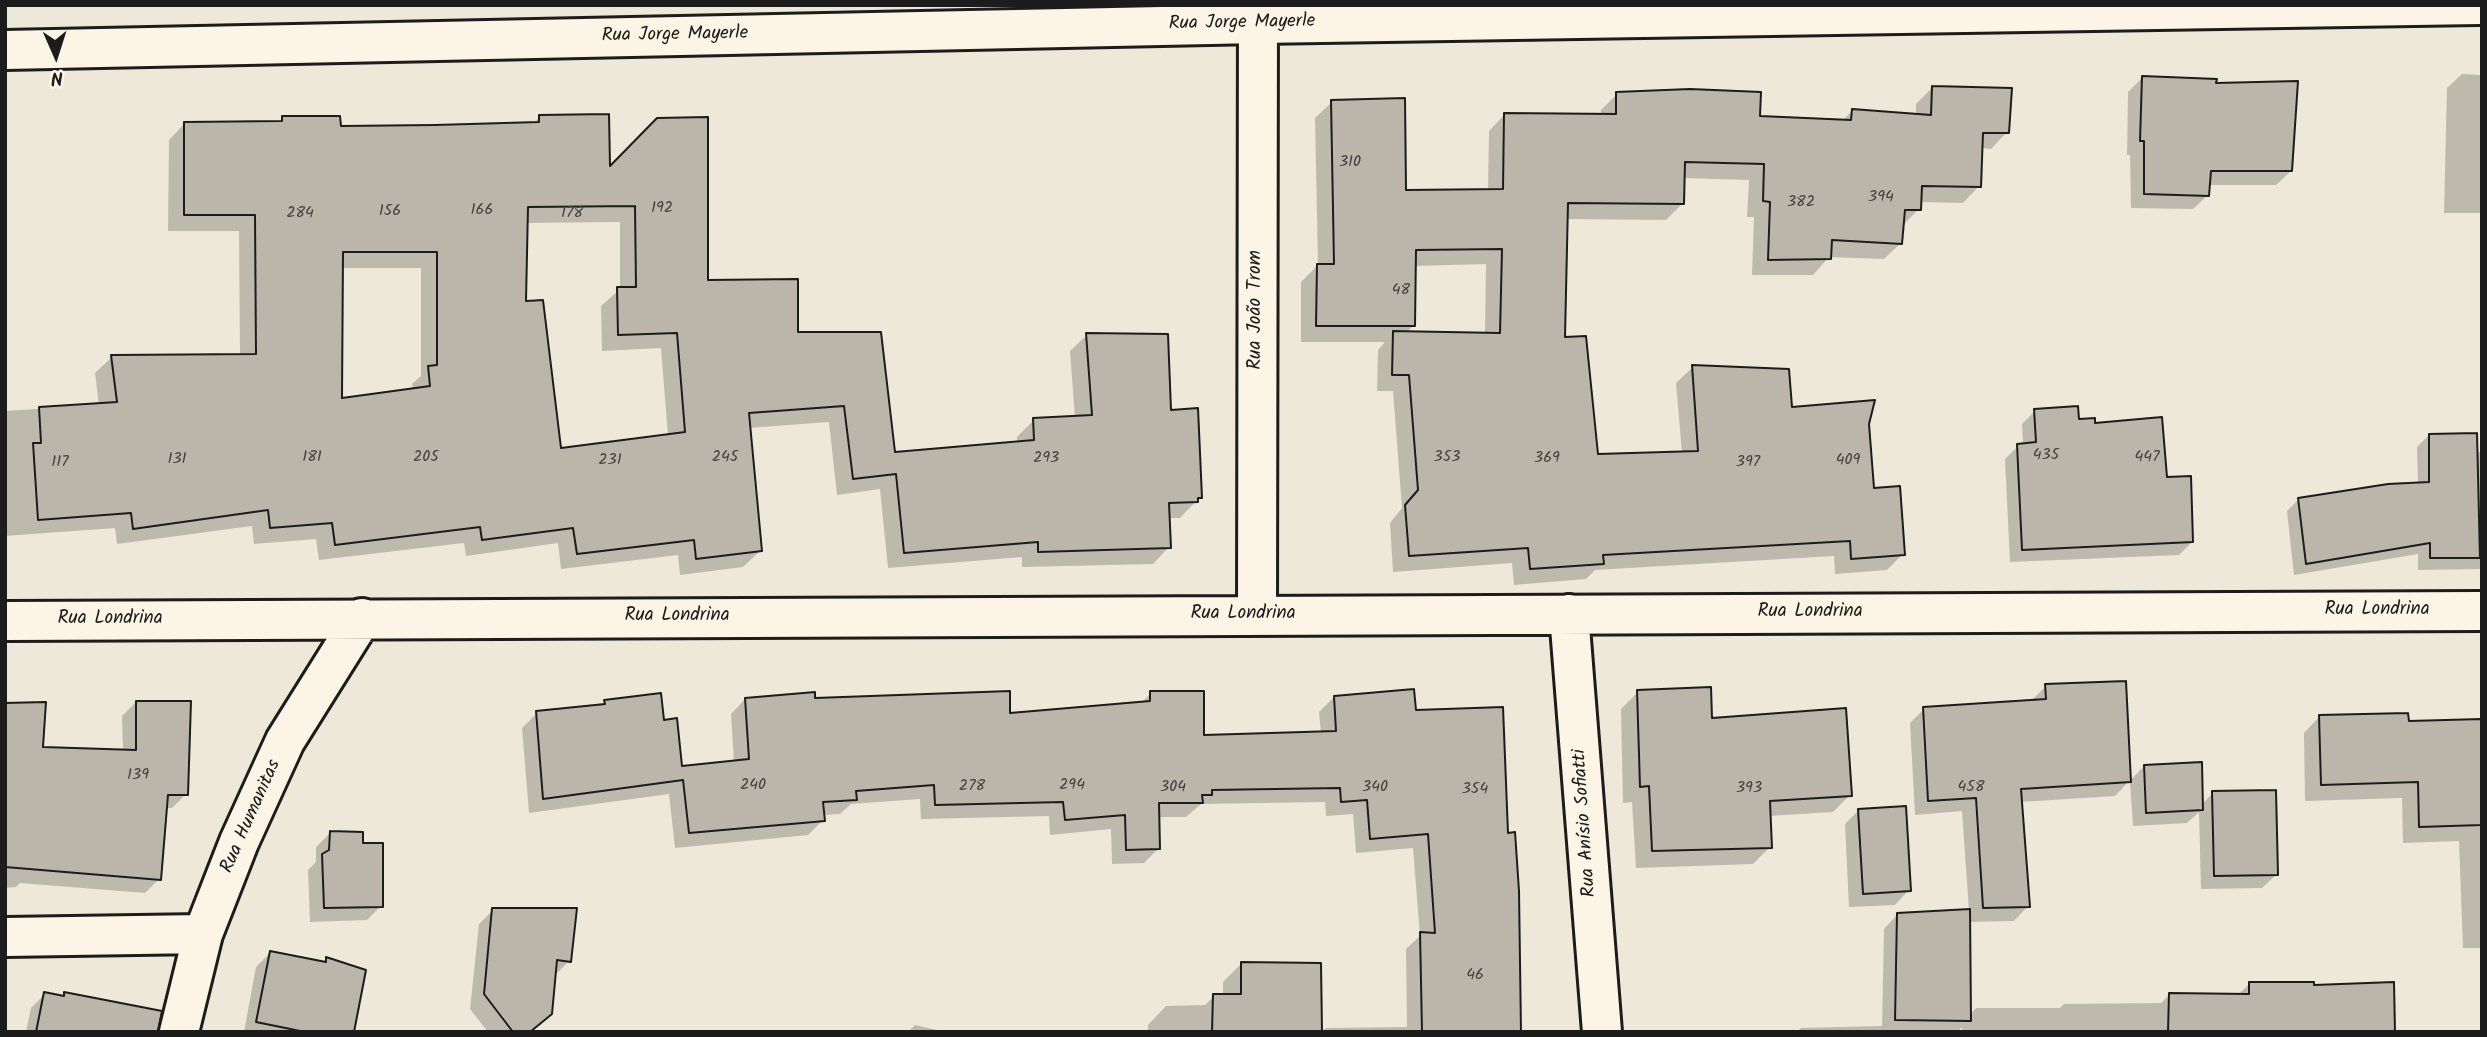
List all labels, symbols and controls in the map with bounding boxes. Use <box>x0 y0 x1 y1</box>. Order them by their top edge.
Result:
street label: Rua Jorge Mayerle <box>1169 11 1315 37</box>
north arrow <box>21 21 91 91</box>
street label: Rua Jorge Mayerle <box>602 23 748 49</box>
text: N <box>50 62 64 92</box>
house number: 310 <box>1339 153 1361 173</box>
house number: 394 <box>1868 188 1894 208</box>
house number: 382 <box>1787 193 1815 213</box>
house number: 192 <box>651 199 673 219</box>
house number: 166 <box>471 201 493 221</box>
house number: 156 <box>379 202 401 222</box>
house number: 284 <box>286 204 314 224</box>
house number: 178 <box>561 204 583 224</box>
street label: Rua João Trom <box>1246 250 1268 370</box>
house number: 48 <box>1392 281 1410 301</box>
house number: 435 <box>2033 446 2059 466</box>
house number: 181 <box>302 448 322 468</box>
house number: 205 <box>413 448 439 468</box>
house number: 245 <box>712 448 738 468</box>
house number: 353 <box>1434 448 1460 468</box>
house number: 447 <box>2134 448 2160 468</box>
house number: 293 <box>1033 449 1059 469</box>
house number: 369 <box>1534 449 1560 469</box>
house number: 131 <box>167 450 187 470</box>
house number: 231 <box>598 451 622 471</box>
house number: 409 <box>1836 451 1860 471</box>
house number: 117 <box>51 453 69 473</box>
house number: 397 <box>1736 453 1760 473</box>
street label: Rua Londrina <box>2324 600 2430 622</box>
street label: Rua Londrina <box>1757 602 1863 624</box>
street label: Rua Londrina <box>1190 604 1296 626</box>
street label: Rua Londrina <box>624 606 730 628</box>
street label: Rua Londrina <box>57 609 163 631</box>
street label: Rua Anísio Sofiatti <box>1569 748 1603 898</box>
street label: Rua Humanitas <box>217 757 287 877</box>
house number: 139 <box>127 766 149 786</box>
house number: 240 <box>740 776 766 796</box>
house number: 294 <box>1059 776 1085 796</box>
house number: 278 <box>959 777 985 797</box>
house number: 304 <box>1160 778 1186 798</box>
house number: 340 <box>1362 778 1388 798</box>
house number: 458 <box>1957 778 1985 798</box>
house number: 393 <box>1736 779 1762 799</box>
house number: 354 <box>1462 780 1488 800</box>
house number: 46 <box>1466 966 1484 986</box>

